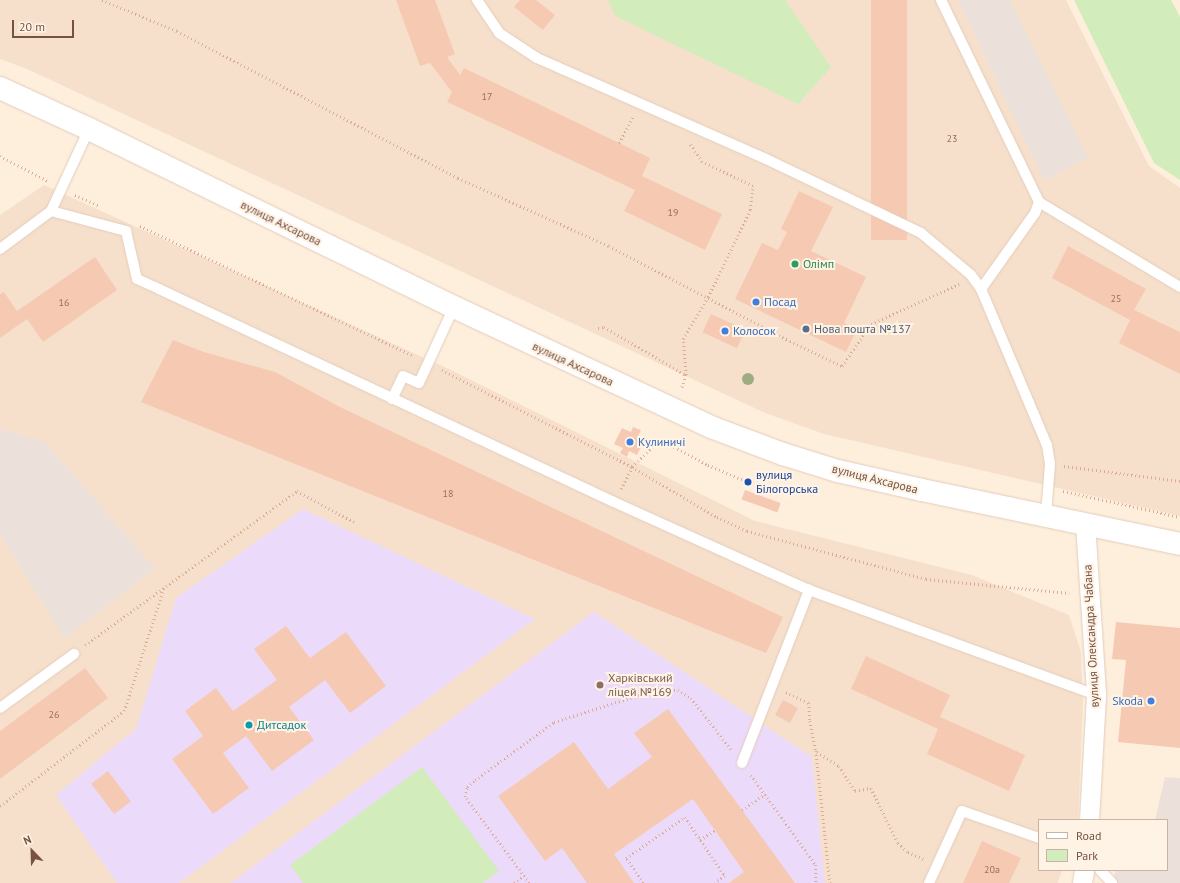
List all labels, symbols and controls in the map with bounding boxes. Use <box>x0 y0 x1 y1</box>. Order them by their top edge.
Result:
scale bar <box>14 12 76 38</box>
text: 20 m <box>19 19 45 34</box>
house number: 17 <box>482 91 492 103</box>
house number: 23 <box>947 133 957 145</box>
street label: вулиця Ахсарова <box>238 197 324 249</box>
house number: 19 <box>668 207 678 219</box>
place label: Олімп <box>803 257 834 271</box>
marker: Олімп <box>790 259 800 269</box>
house number: 25 <box>1111 293 1121 305</box>
place label: Посад <box>764 295 796 309</box>
house number: 16 <box>59 297 69 309</box>
marker: Посад <box>751 297 761 307</box>
place label: Нова пошта №137 <box>814 322 911 336</box>
place label: Колосок <box>733 324 776 338</box>
marker: Нова пошта №137 <box>801 324 811 334</box>
marker: Колосок <box>720 326 730 336</box>
street label: вулиця Ахсарова <box>530 339 616 389</box>
place label: Кулиничі <box>638 435 685 449</box>
marker: Кулиничі <box>625 437 635 447</box>
street label: вулиця Ахсарова <box>830 461 920 497</box>
place label: вулиця Білогорська <box>756 468 818 496</box>
marker: вулиця Білогорська <box>743 477 753 487</box>
house number: 18 <box>443 488 453 500</box>
street label: вулиця Олександра Чабана <box>1080 564 1102 708</box>
place label: Харківський ліцей №169 <box>608 671 673 699</box>
marker: Харківський ліцей №169 <box>595 680 605 690</box>
place label: Skoda <box>1112 694 1143 708</box>
marker: Skoda <box>1146 696 1156 706</box>
house number: 26 <box>49 709 59 721</box>
place label: Дитсадок <box>257 718 306 732</box>
marker: Дитсадок <box>244 720 254 730</box>
legend <box>1038 819 1168 871</box>
text: Road <box>1076 828 1101 843</box>
north arrow <box>12 831 52 871</box>
text: N <box>21 832 33 848</box>
text: Park <box>1076 848 1098 863</box>
house number: 20а <box>984 864 1000 876</box>

